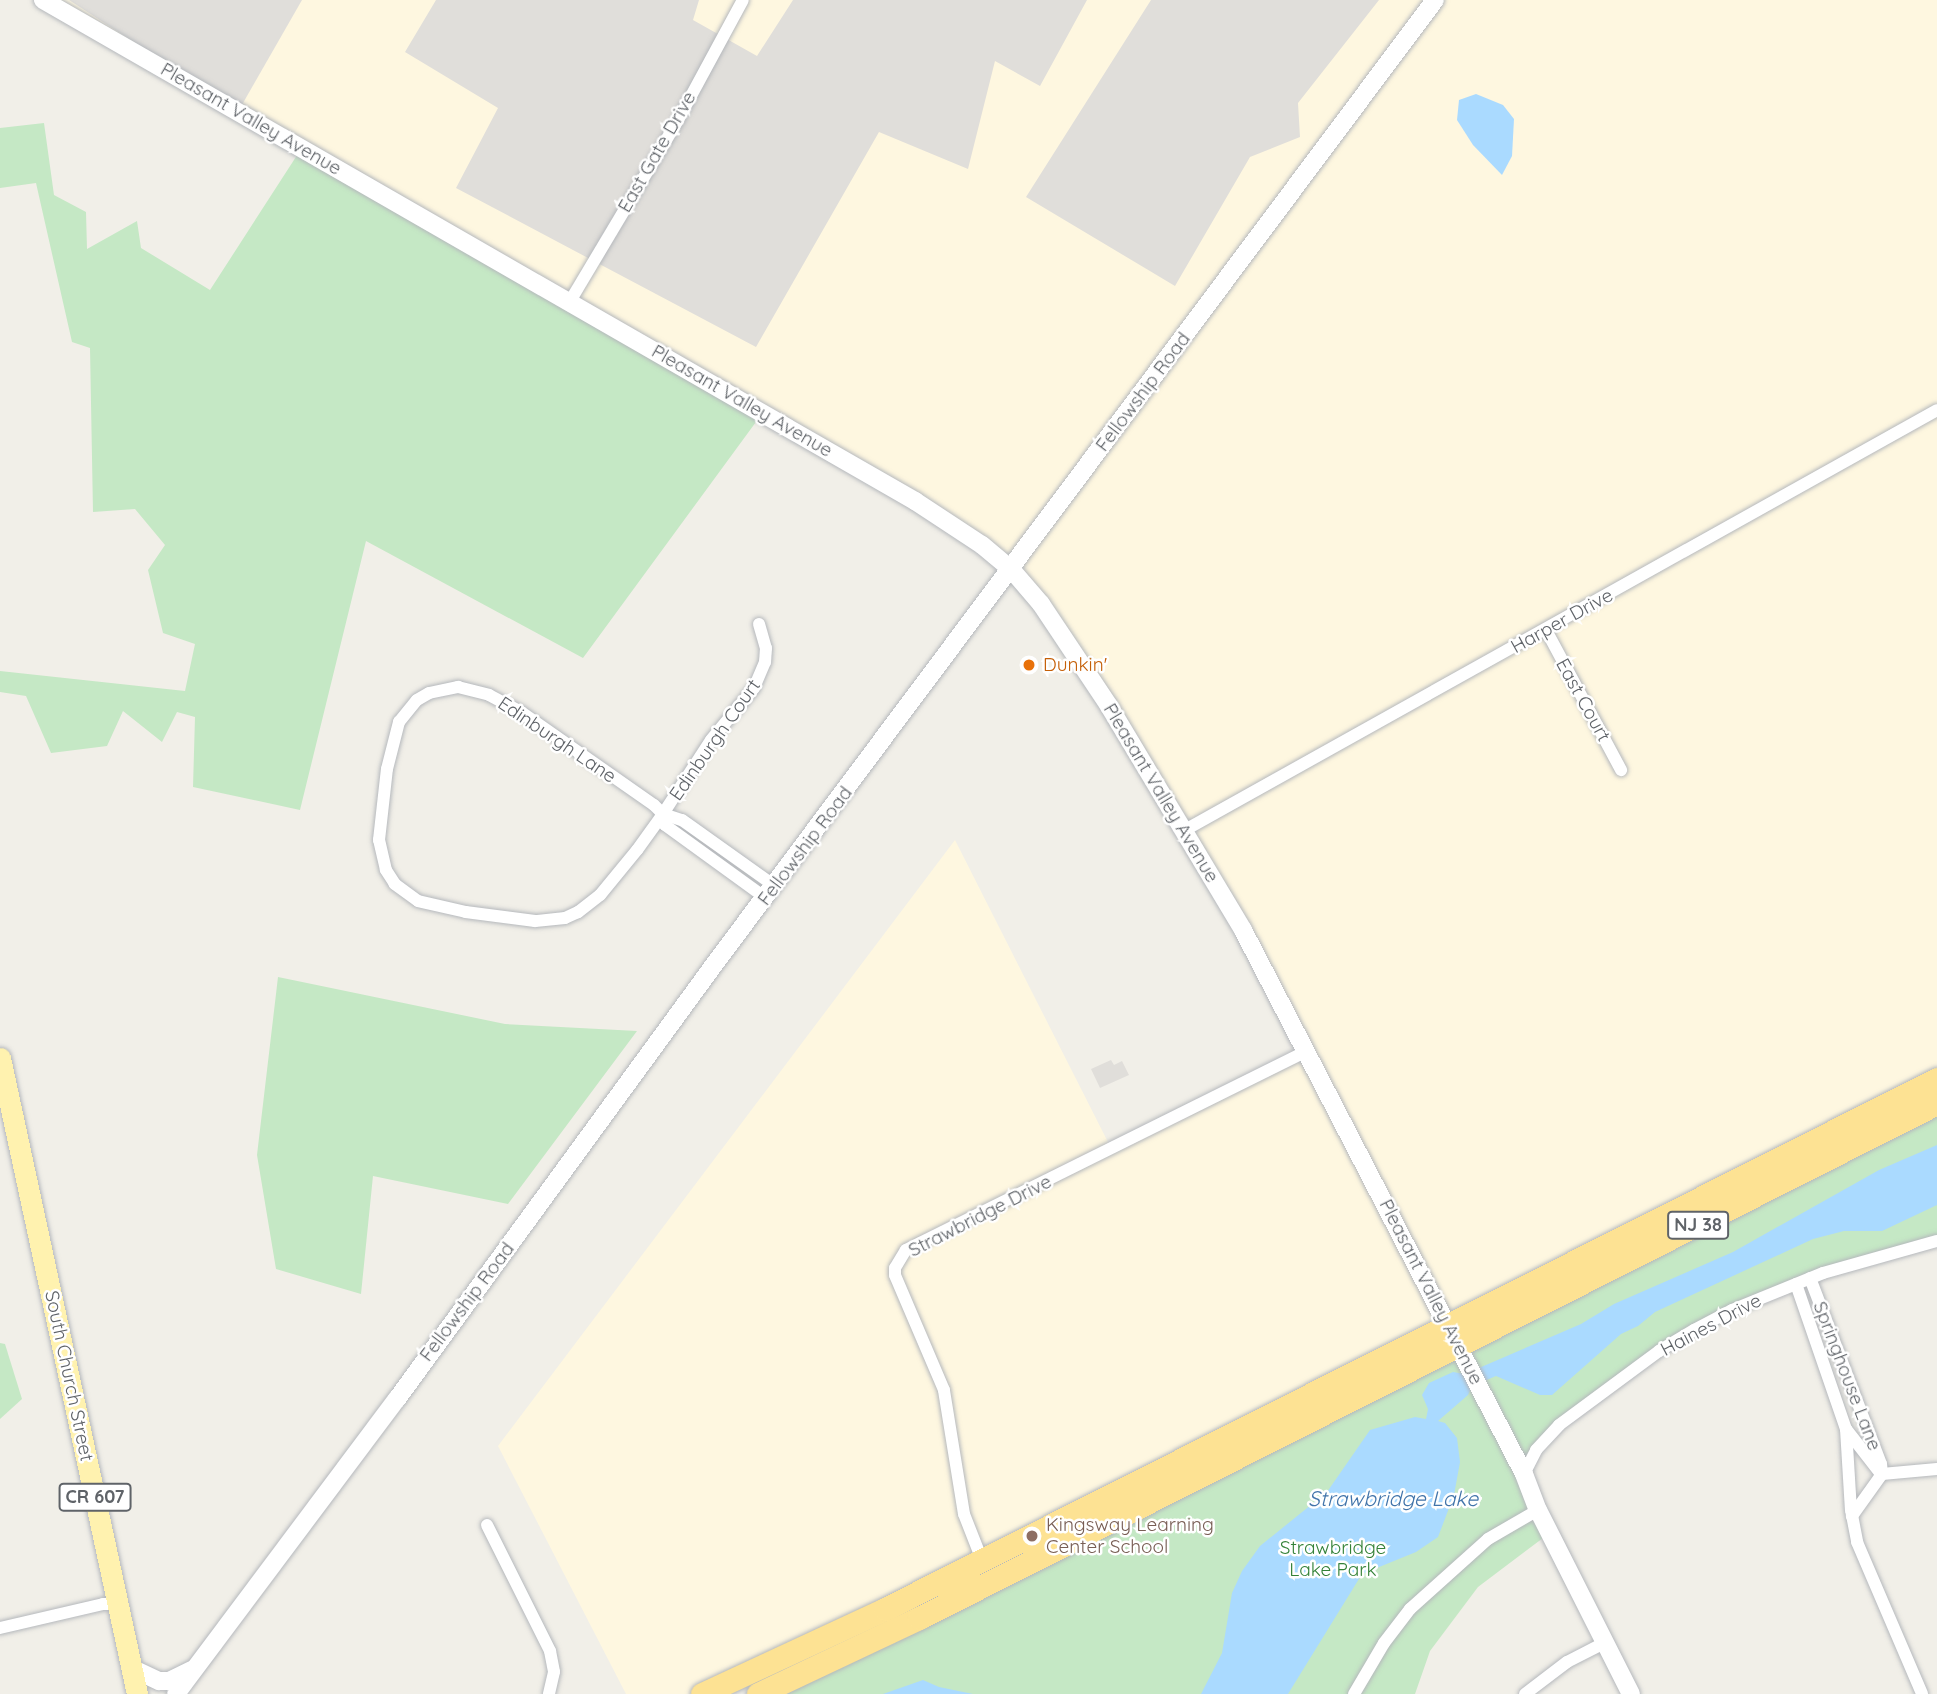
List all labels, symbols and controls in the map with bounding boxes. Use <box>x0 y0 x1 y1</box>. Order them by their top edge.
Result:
street label: Pleasant Valley Avenue <box>157 58 345 180</box>
street label: East Gate Drive <box>613 87 701 217</box>
street label: Fellowship Road <box>1091 328 1195 456</box>
street label: Pleasant Valley Avenue <box>648 340 836 462</box>
street label: Harper Drive <box>1507 584 1617 658</box>
place label: Dunkin' <box>1043 654 1107 676</box>
street label: East Court <box>1551 655 1615 745</box>
marker: Dunkin' <box>1021 657 1037 673</box>
street label: Edinburgh Court <box>665 675 765 805</box>
street label: Edinburgh Lane <box>494 692 620 788</box>
street label: Pleasant Valley Avenue <box>1098 699 1224 887</box>
street label: Fellowship Road <box>753 782 857 910</box>
street label: Strawbridge Drive <box>905 1170 1055 1262</box>
street label: Pleasant Valley Avenue <box>1374 1195 1488 1389</box>
road number: NJ 38 <box>1666 1210 1730 1240</box>
street label: Fellowship Road <box>415 1238 519 1366</box>
street label: South Church Street <box>40 1289 98 1463</box>
street label: Haines Drive <box>1657 1289 1765 1361</box>
street label: Springhouse Lane <box>1808 1298 1886 1454</box>
road number: CR 607 <box>58 1482 132 1512</box>
water label: Strawbridge Lake <box>1308 1485 1478 1511</box>
place label: Kingsway Learning Center School <box>1046 1514 1214 1558</box>
marker: Kingsway Learning Center School <box>1024 1528 1040 1544</box>
park label: Strawbridge Lake Park <box>1280 1537 1386 1581</box>

